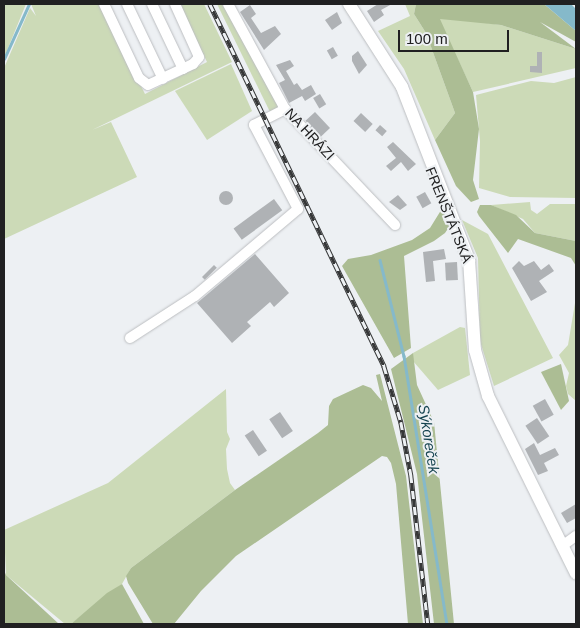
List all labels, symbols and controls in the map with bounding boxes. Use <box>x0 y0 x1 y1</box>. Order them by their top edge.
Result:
scale bar <box>400 20 511 52</box>
text: 100 m <box>406 30 448 47</box>
street label: NA HRÁZI <box>282 104 338 164</box>
street label: FRENŠTÁTSKÁ <box>422 165 476 265</box>
water label: Sýkoreček <box>415 403 443 475</box>

